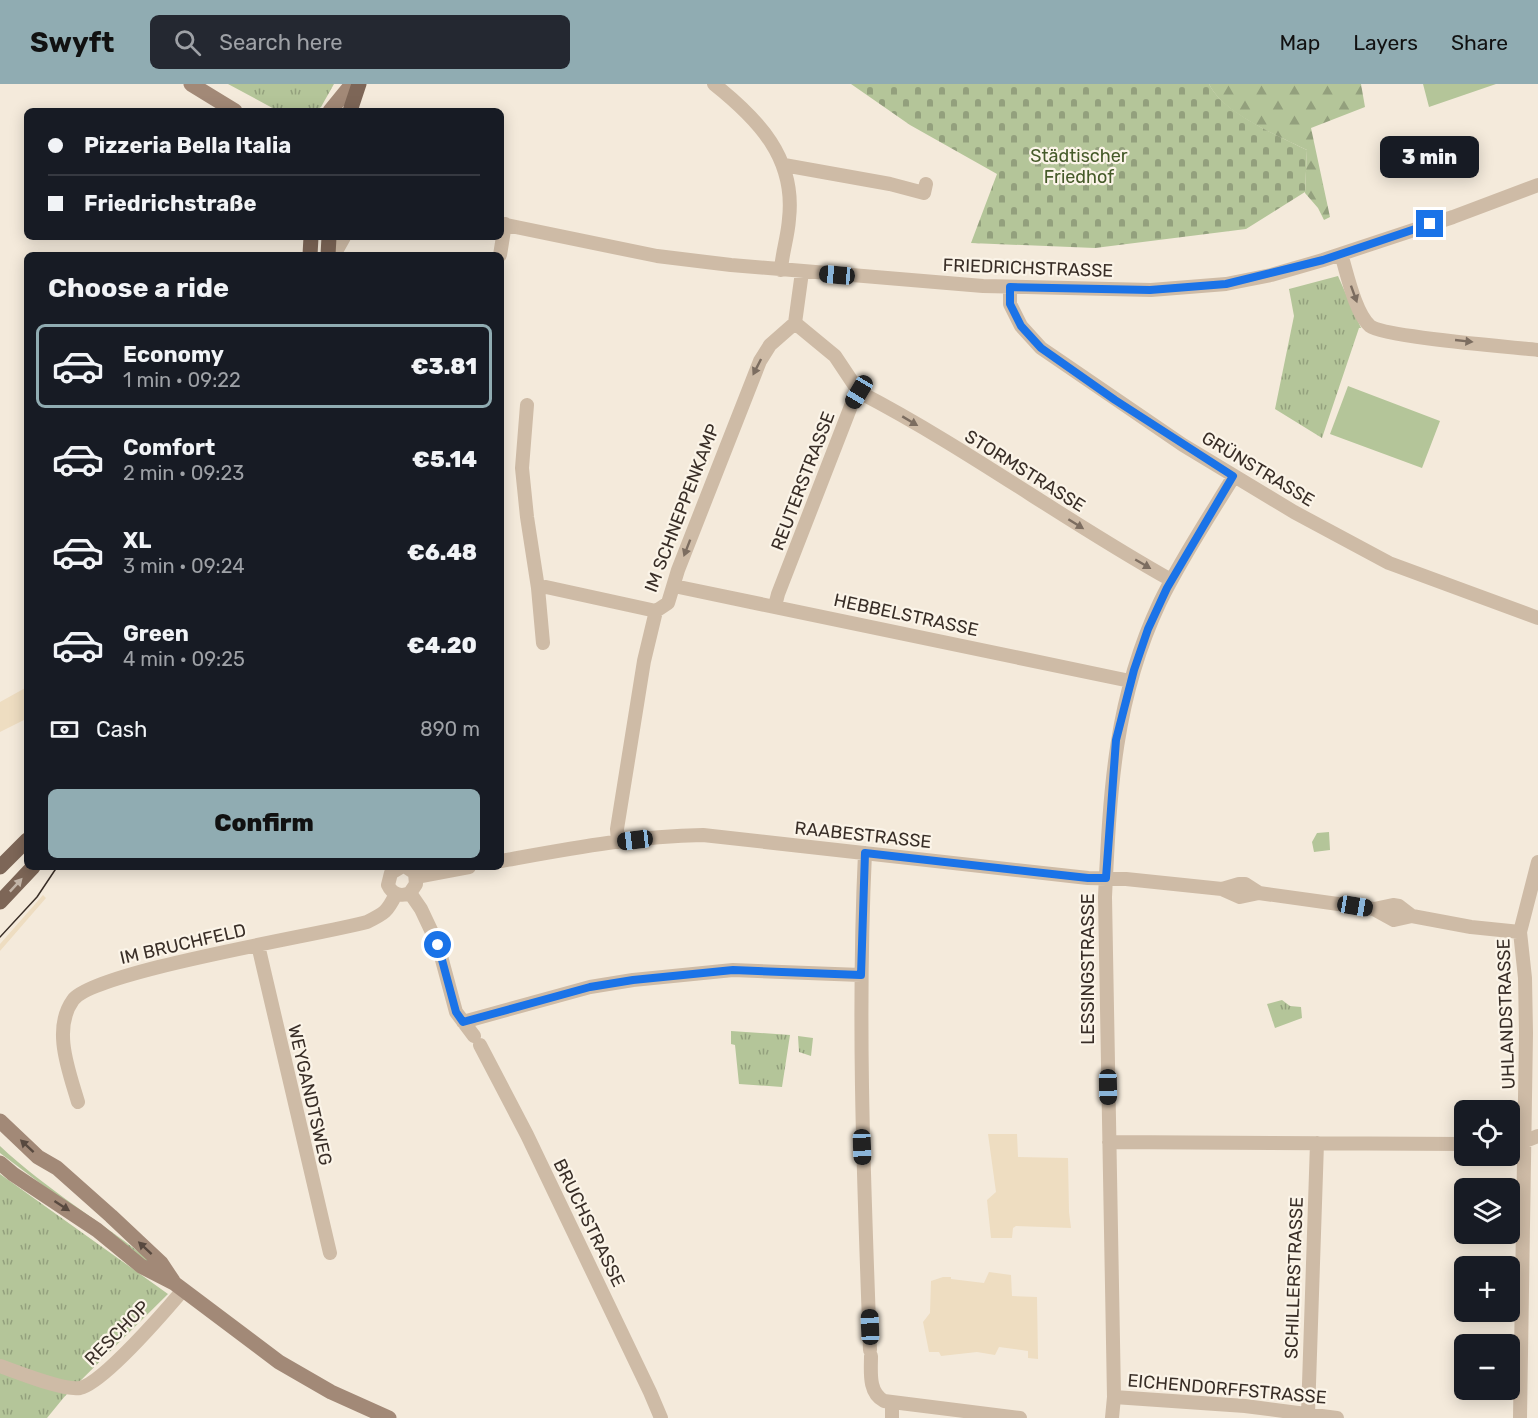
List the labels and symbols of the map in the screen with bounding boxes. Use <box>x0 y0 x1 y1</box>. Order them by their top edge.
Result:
callout: 3 min <box>1380 137 1480 179</box>
park label: Städtischer Friedhof <box>1030 145 1128 188</box>
route end <box>1416 210 1443 237</box>
street label: FRIEDRICHSTRASSE <box>942 254 1114 282</box>
car <box>818 264 856 286</box>
one-way arrow <box>1349 285 1359 303</box>
one-way arrow <box>1455 336 1474 346</box>
one-way arrow <box>753 358 762 375</box>
car <box>842 372 876 412</box>
street label: REUTERSTRASSE <box>766 408 840 554</box>
one-way arrow <box>902 416 918 427</box>
street label: IM SCHNEPPENKAMP <box>640 421 724 595</box>
street label: STORMSTRASSE <box>961 425 1089 517</box>
street label: GRÜNSTRASSE <box>1198 427 1318 511</box>
one-way arrow <box>1068 518 1084 529</box>
one-way arrow <box>681 539 691 557</box>
one-way arrow <box>1134 559 1151 569</box>
street label: HEBBELSTRASSE <box>832 589 980 641</box>
street label: RAABESTRASSE <box>794 817 932 853</box>
car <box>616 829 654 851</box>
one-way arrow <box>9 877 23 892</box>
street label: LESSINGSTRASSE <box>1077 893 1099 1045</box>
car <box>1336 894 1374 918</box>
street label: IM BRUCHFELD <box>118 919 248 969</box>
route start <box>424 931 451 958</box>
street label: UHLANDSTRASSE <box>1492 938 1520 1090</box>
street label: WEYGANDTSWEG <box>283 1022 337 1168</box>
car <box>1099 1069 1117 1105</box>
car <box>852 1129 872 1165</box>
one-way arrow <box>20 1139 35 1153</box>
street label: BRUCHSTRASSE <box>548 1155 630 1291</box>
street label: SCHILLERSTRASSE <box>1280 1196 1308 1360</box>
one-way arrow <box>54 1200 70 1211</box>
one-way arrow <box>138 1242 153 1255</box>
street label: RESCHOP <box>80 1296 154 1370</box>
car <box>860 1309 880 1345</box>
street label: EICHENDORFFSTRASSE <box>1127 1369 1327 1409</box>

